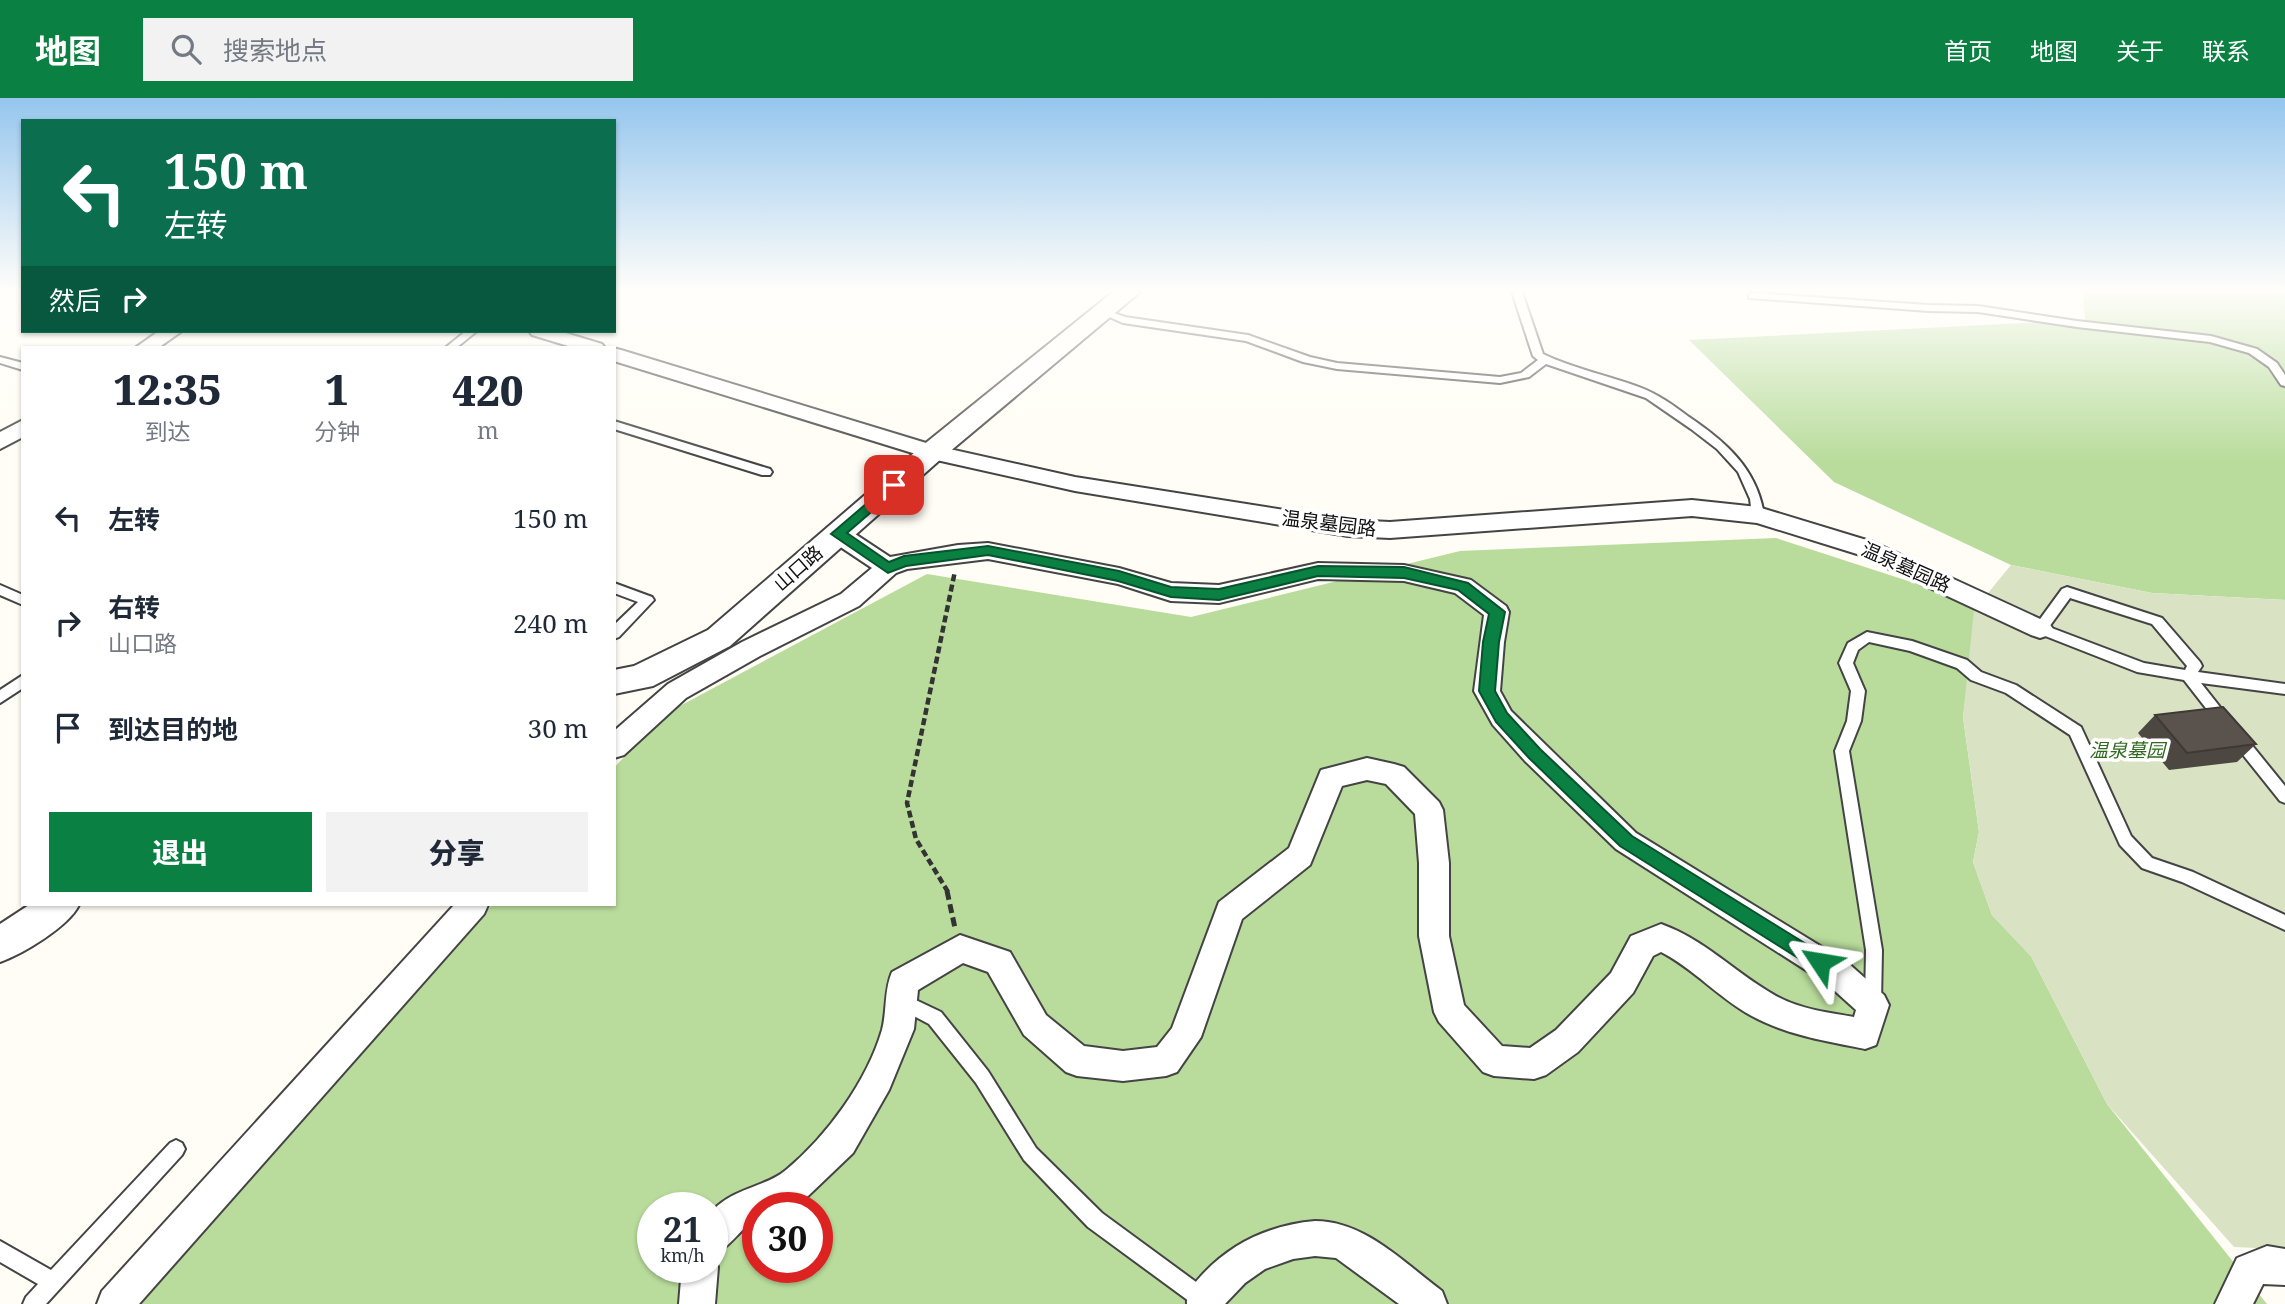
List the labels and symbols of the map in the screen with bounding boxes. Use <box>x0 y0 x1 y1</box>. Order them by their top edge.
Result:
pin <box>864 455 924 515</box>
street label: 温泉墓园路 <box>1280 504 1378 542</box>
street label: 温泉墓园路 <box>1857 536 1955 598</box>
street label: 山口路 <box>768 539 828 597</box>
park label: 温泉墓园 <box>2089 737 2168 763</box>
position arrow <box>1783 925 1857 999</box>
speed limit sign: 30 <box>742 1192 833 1283</box>

